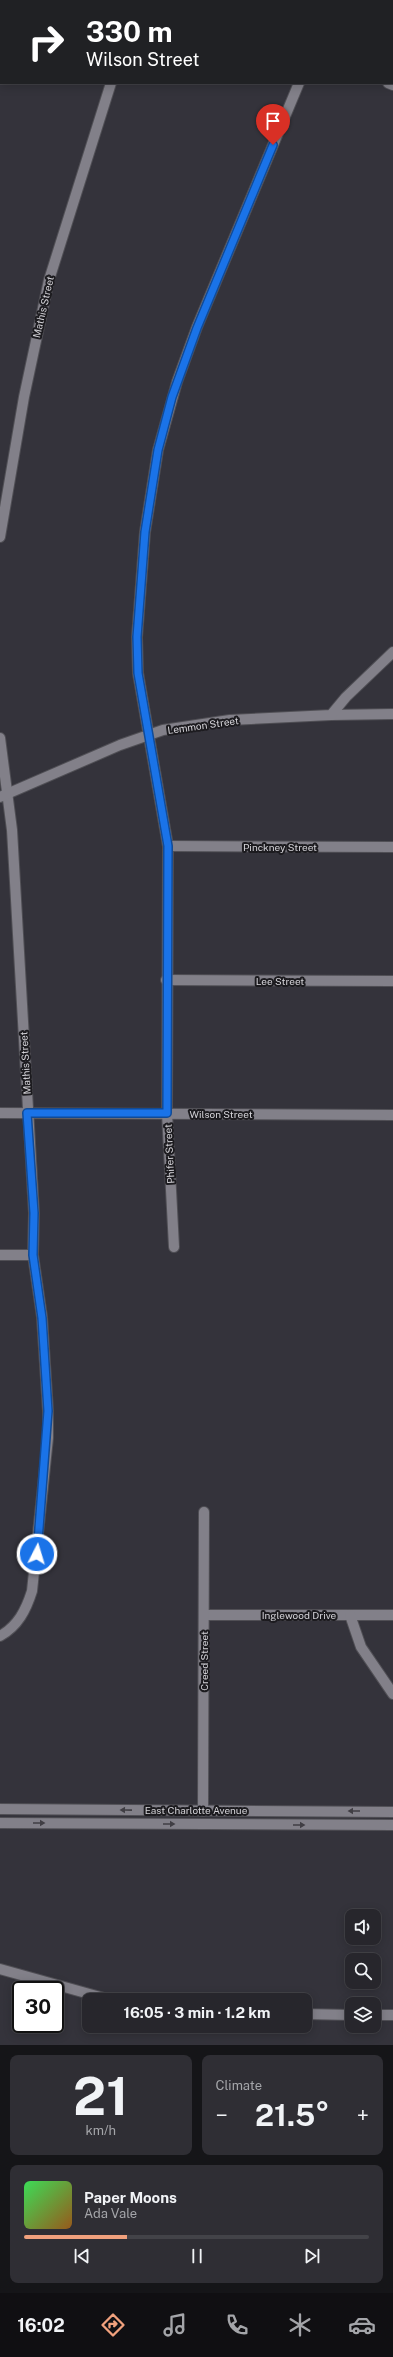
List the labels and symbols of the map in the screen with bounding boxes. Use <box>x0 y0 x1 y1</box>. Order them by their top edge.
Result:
pin <box>256 104 290 145</box>
street label: Mathis Street <box>30 275 56 339</box>
street label: Lemmon Street <box>167 714 239 736</box>
street label: Pinckney Street <box>243 841 317 853</box>
street label: Lee Street <box>256 975 304 987</box>
street label: Mathis Street <box>17 1031 33 1095</box>
street label: Wilson Street <box>189 1108 253 1120</box>
street label: Phifer Street <box>161 1124 177 1184</box>
position arrow <box>16 1533 58 1575</box>
street label: Inglewood Drive <box>262 1609 337 1621</box>
street label: Creed Street <box>198 1631 210 1691</box>
street label: East Charlotte Avenue <box>145 1804 248 1816</box>
one-way arrow <box>119 1807 132 1813</box>
one-way arrow <box>347 1808 360 1814</box>
one-way arrow <box>33 1820 46 1826</box>
one-way arrow <box>163 1821 176 1827</box>
one-way arrow <box>293 1822 306 1828</box>
speed limit sign: 30 <box>12 1981 64 2033</box>

